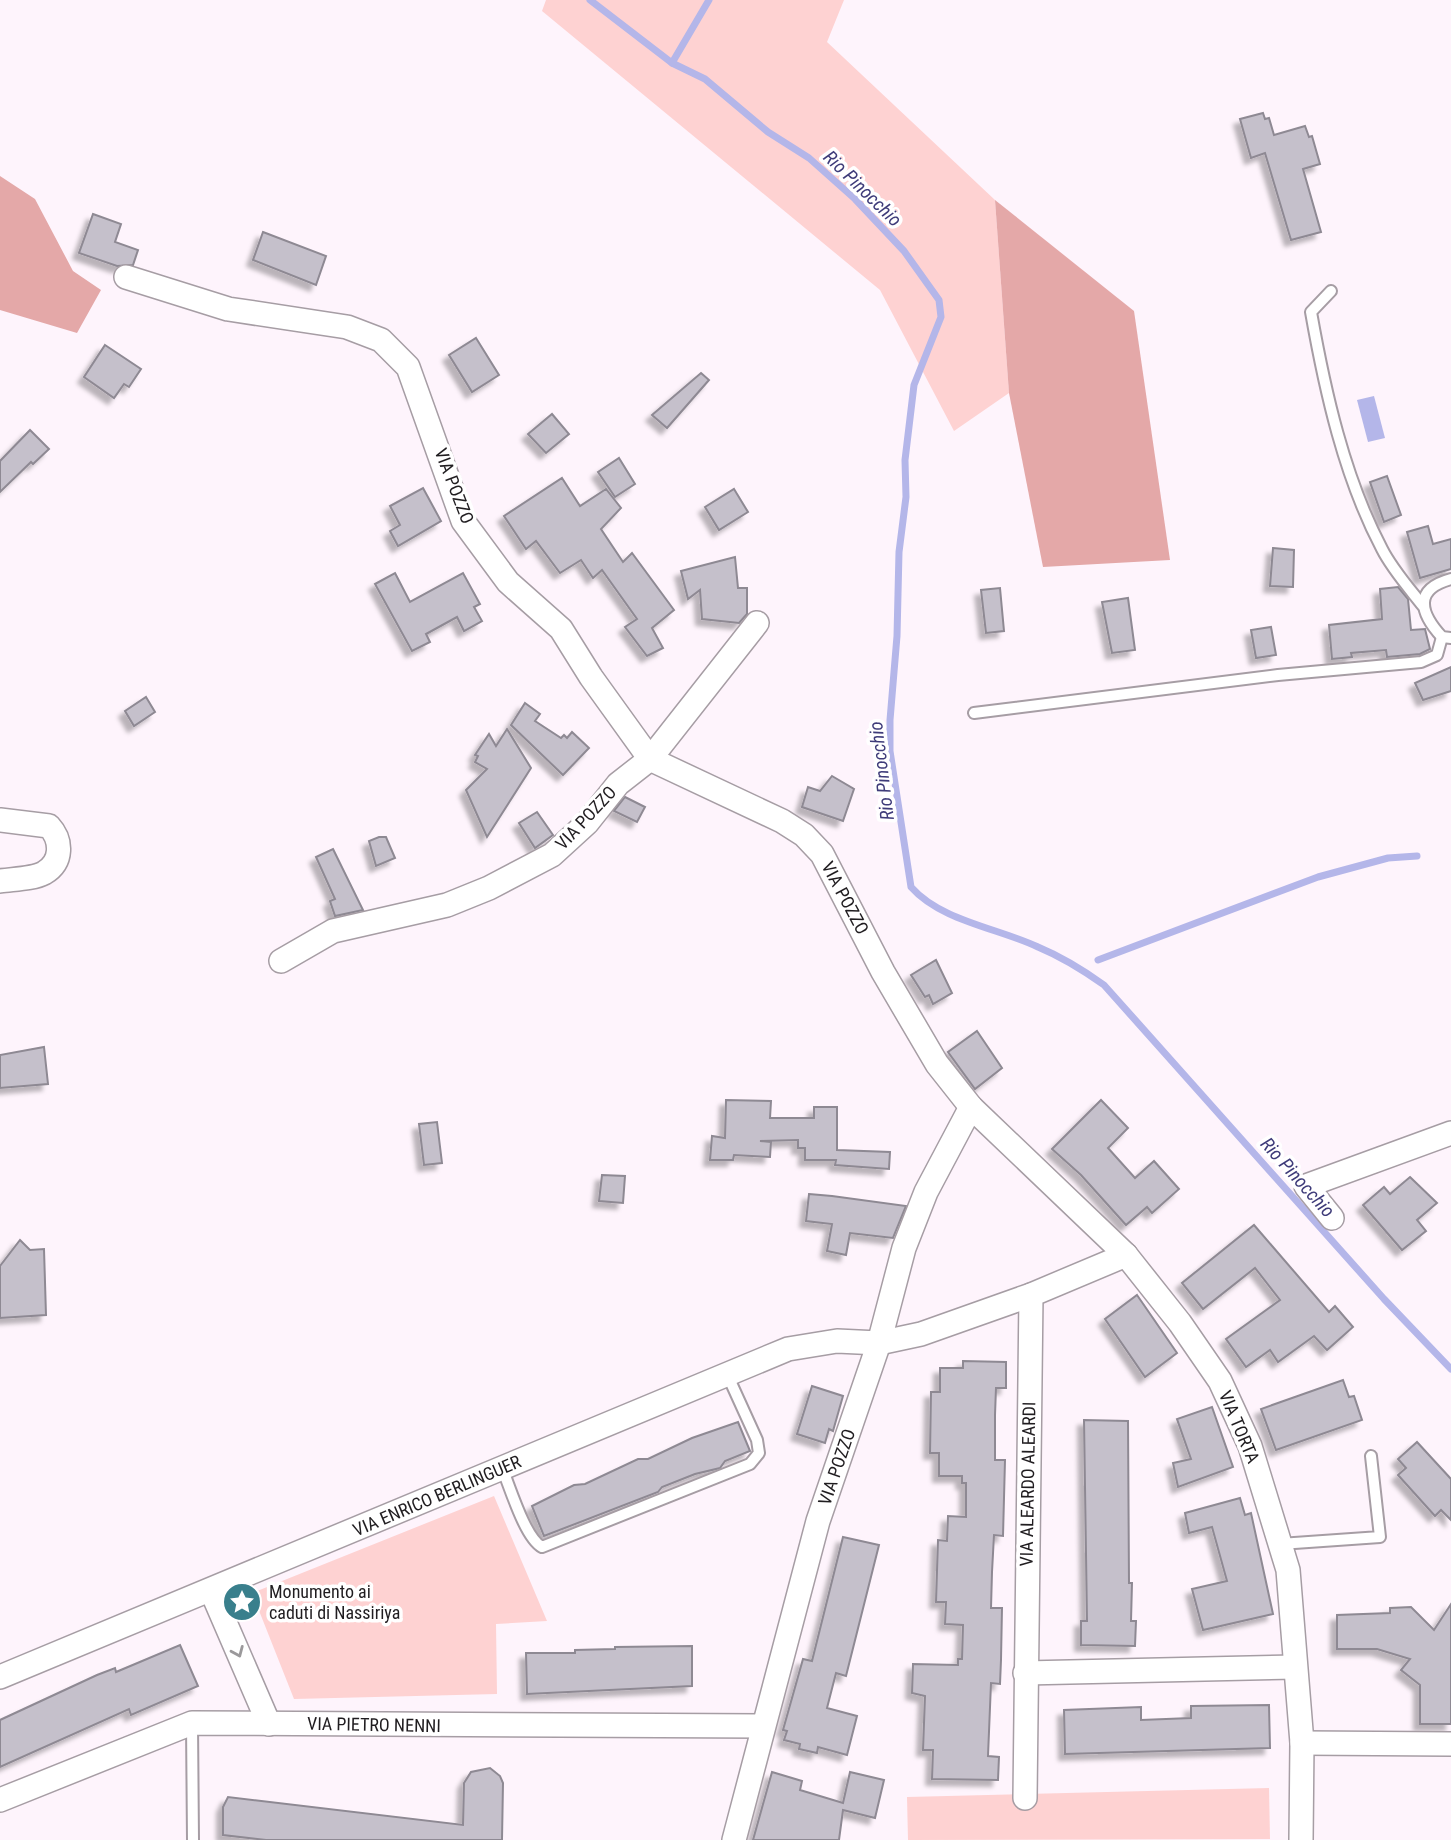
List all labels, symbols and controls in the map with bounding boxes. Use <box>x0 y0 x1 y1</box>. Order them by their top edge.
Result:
water label: Rio Pinocchio <box>819 145 906 231</box>
street label: VIA POZZO <box>430 445 478 527</box>
water label: Rio Pinocchio <box>864 720 899 822</box>
street label: VIA POZZO <box>551 782 620 854</box>
street label: VIA POZZO <box>818 858 873 938</box>
water label: Rio Pinocchio <box>1256 1133 1340 1222</box>
street label: VIA TORTA <box>1215 1387 1264 1467</box>
street label: VIA ALEARDO ALEARDI <box>1016 1401 1039 1567</box>
street label: VIA POZZO <box>814 1426 859 1508</box>
street label: VIA ENRICO BERLINGUER <box>350 1450 524 1540</box>
place icon: Monumento ai caduti di Nassiriya <box>221 1581 263 1623</box>
place label: Monumento ai caduti di Nassiriya <box>269 1581 400 1623</box>
one-way arrow <box>230 1645 244 1658</box>
street label: VIA PIETRO NENNI <box>307 1713 441 1736</box>

